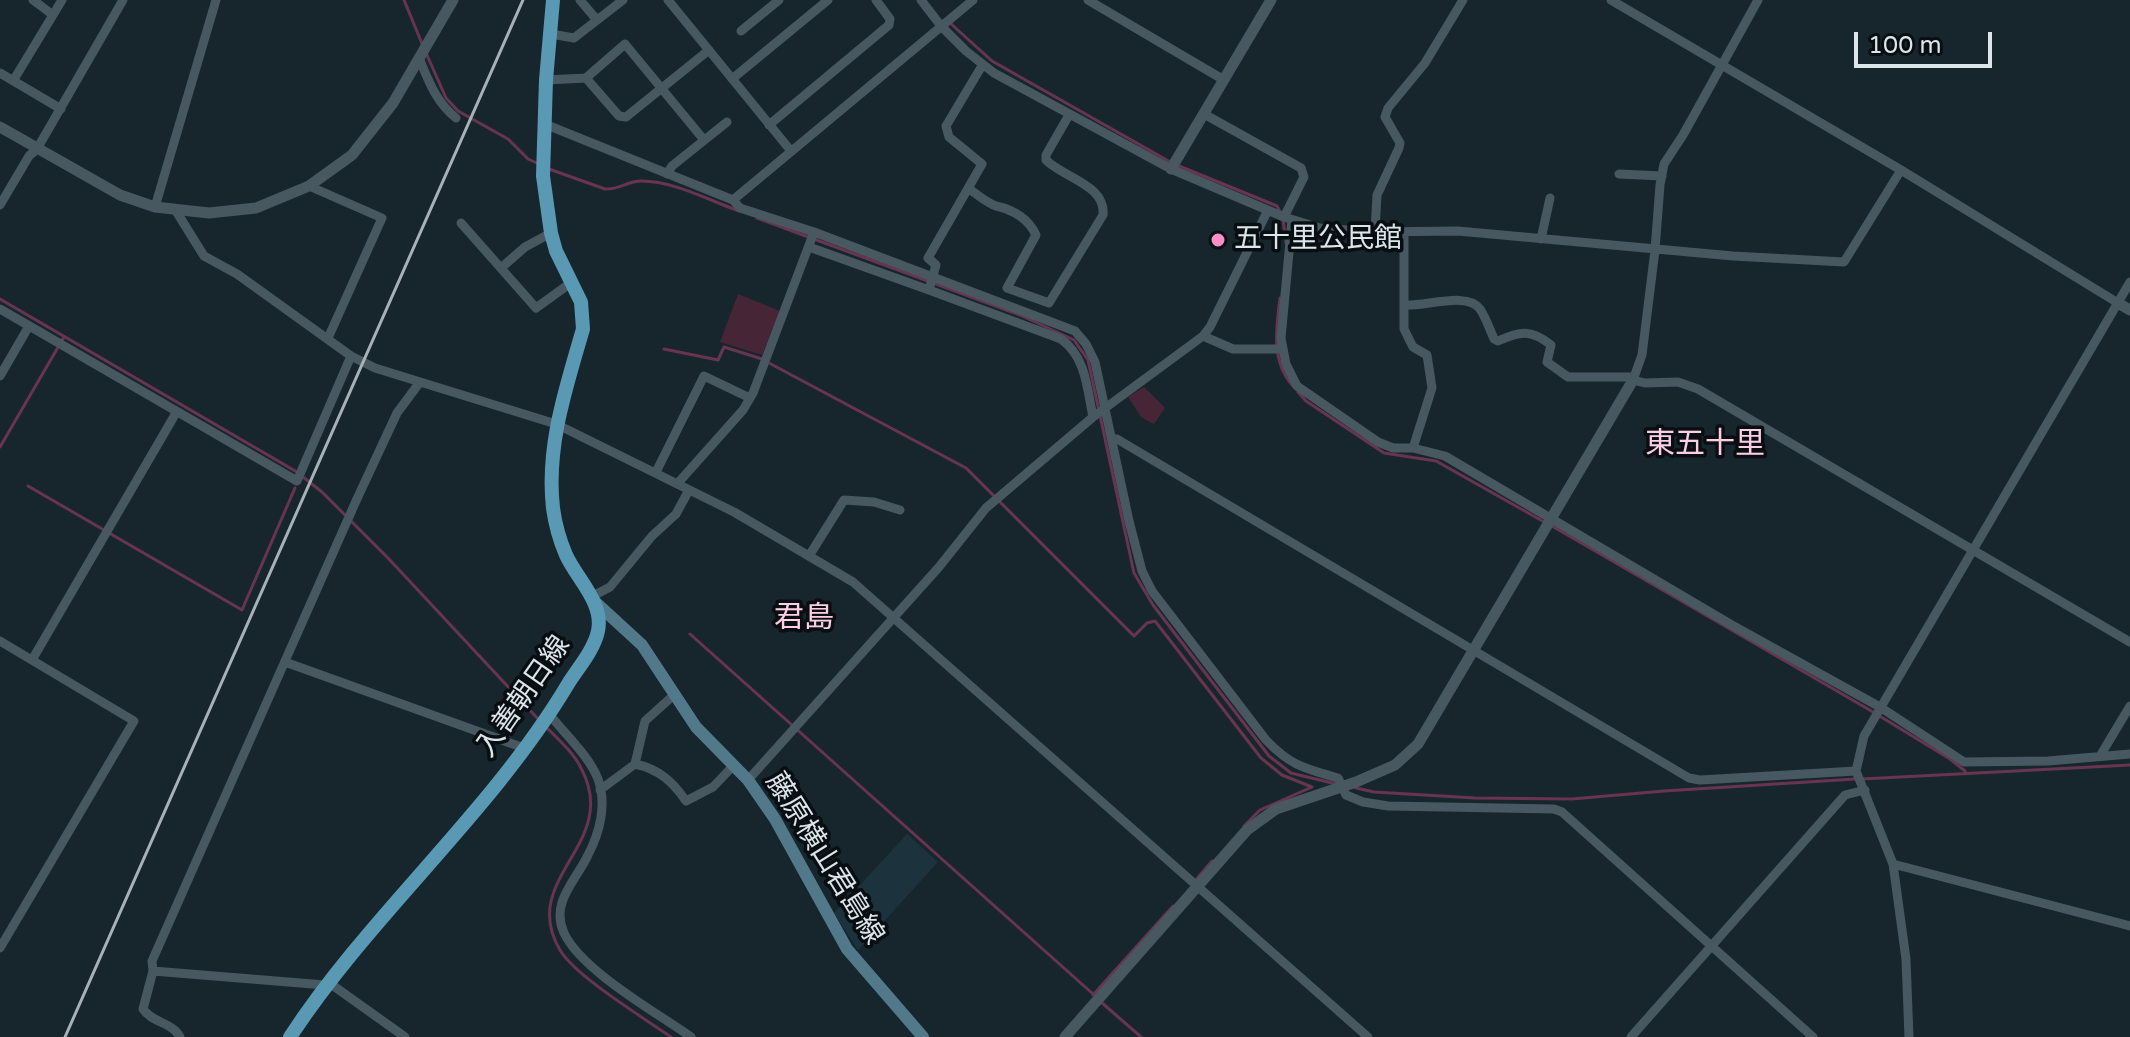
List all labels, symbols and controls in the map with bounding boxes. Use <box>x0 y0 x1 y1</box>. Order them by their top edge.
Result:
scale bar <box>1858 16 1996 66</box>
text: 100 m <box>1868 31 1942 60</box>
place label: 五十里公民館 <box>1234 223 1402 257</box>
marker: 五十里公民館 <box>1209 231 1227 249</box>
district label: 東五十里 <box>1645 427 1765 463</box>
district label: 君島 <box>774 601 834 637</box>
street label: 入善朝日線 <box>470 630 578 764</box>
street label: 藤原横山君島線 <box>758 767 890 951</box>

